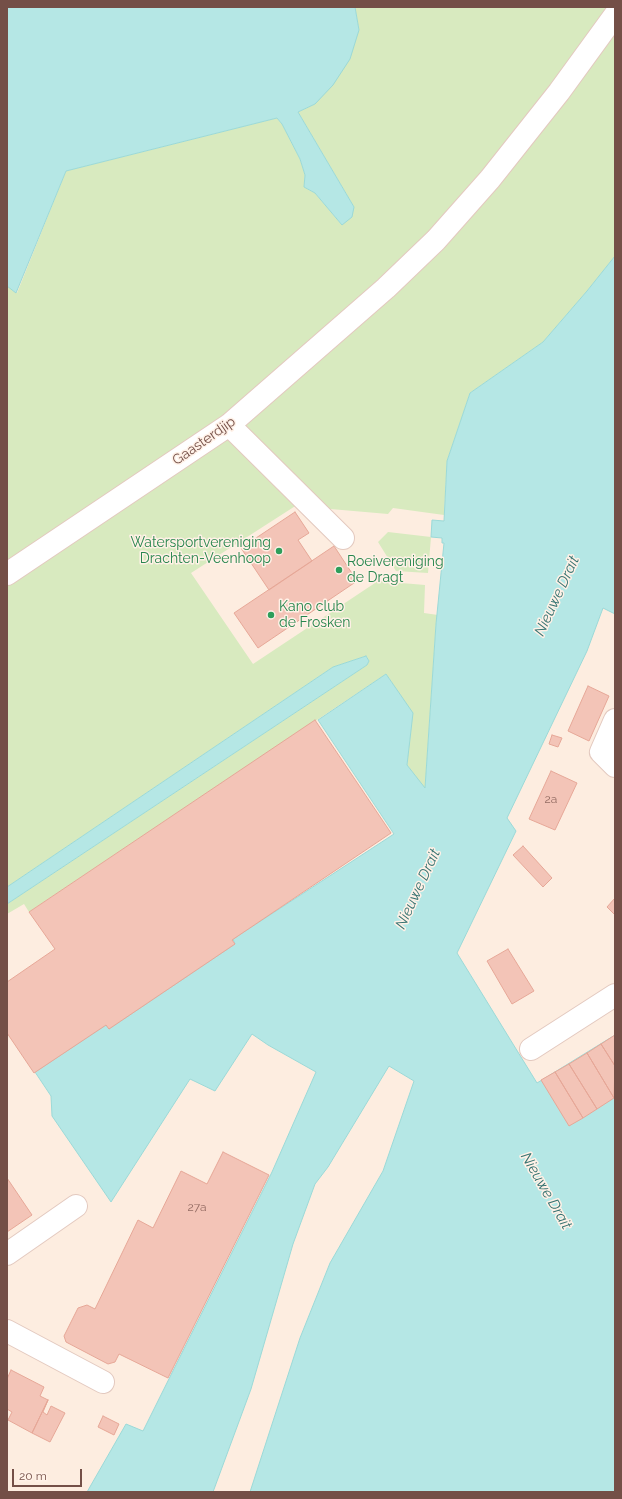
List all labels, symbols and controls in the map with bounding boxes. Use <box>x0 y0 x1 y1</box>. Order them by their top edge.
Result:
street label: Gaasterdjip <box>169 413 239 469</box>
place label: Watersportvereniging Drachten-Veenhoop <box>130 535 271 568</box>
marker: Watersportvereniging Drachten-Veenhoop <box>274 546 284 556</box>
water label: Nieuwe Drait <box>531 553 583 639</box>
place label: Roeivereniging de Dragt <box>347 554 444 586</box>
marker: Roeivereniging de Dragt <box>334 565 344 575</box>
place label: Kano club de Frosken <box>279 599 350 632</box>
marker: Kano club de Frosken <box>266 610 276 620</box>
house number: 2a <box>545 792 557 806</box>
water label: Nieuwe Drait <box>392 846 444 932</box>
water label: Nieuwe Drait <box>517 1149 575 1233</box>
house number: 27a <box>187 1200 207 1214</box>
scale bar <box>14 1461 84 1487</box>
text: 20 m <box>19 1469 47 1483</box>

